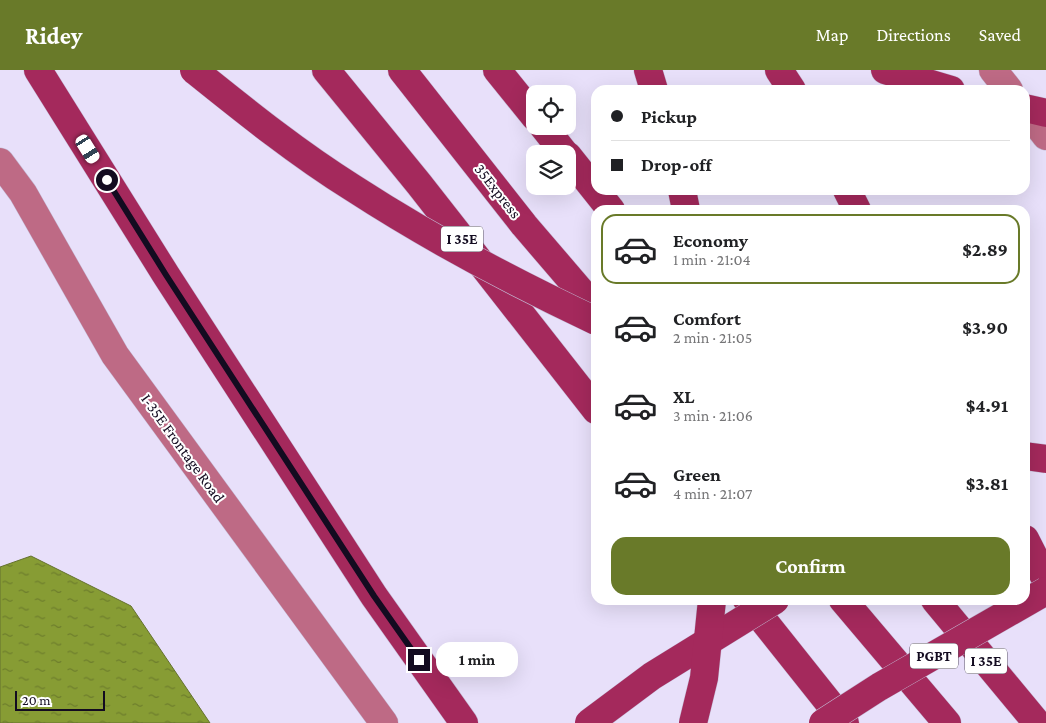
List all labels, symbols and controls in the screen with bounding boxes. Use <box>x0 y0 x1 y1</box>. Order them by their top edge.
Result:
text: Ridey <box>25 22 82 49</box>
text: Map <box>816 25 848 45</box>
text: Directions <box>876 25 951 45</box>
text: Saved <box>979 25 1021 45</box>
map controls <box>526 85 576 195</box>
button: locate <box>526 85 576 135</box>
text: Pickup <box>641 106 697 127</box>
car <box>73 132 102 166</box>
button: layers <box>526 145 576 195</box>
text: Drop-off <box>641 154 712 175</box>
street label: 35Express <box>471 160 525 222</box>
route start <box>96 169 118 191</box>
road number: I 35E <box>441 226 483 252</box>
icon: car <box>613 227 658 272</box>
text: Economy <box>673 230 748 251</box>
text: $2.89 <box>962 239 1008 260</box>
text: 1 min · 21:04 <box>673 251 751 268</box>
icon: car <box>613 305 658 350</box>
text: Comfort <box>673 308 741 329</box>
text: $3.90 <box>962 317 1008 338</box>
text: 2 min · 21:05 <box>673 329 752 346</box>
icon: car <box>613 383 658 428</box>
text: XL <box>673 386 695 407</box>
street label: I-35E Frontage Road <box>137 391 228 507</box>
text: $4.91 <box>966 395 1008 416</box>
text: 3 min · 21:06 <box>673 407 753 424</box>
icon: car <box>613 461 658 506</box>
text: Green <box>673 464 721 485</box>
text: $3.81 <box>966 473 1008 494</box>
text: 4 min · 21:07 <box>673 485 752 502</box>
button: Confirm <box>611 537 1010 595</box>
callout: 1 min <box>436 642 519 678</box>
road number: PGBT <box>910 644 958 668</box>
road number: I 35E <box>965 648 1007 674</box>
route end <box>408 649 430 671</box>
text: 1 min <box>459 651 495 668</box>
scale bar <box>15 688 105 711</box>
text: 20 m <box>22 692 50 708</box>

